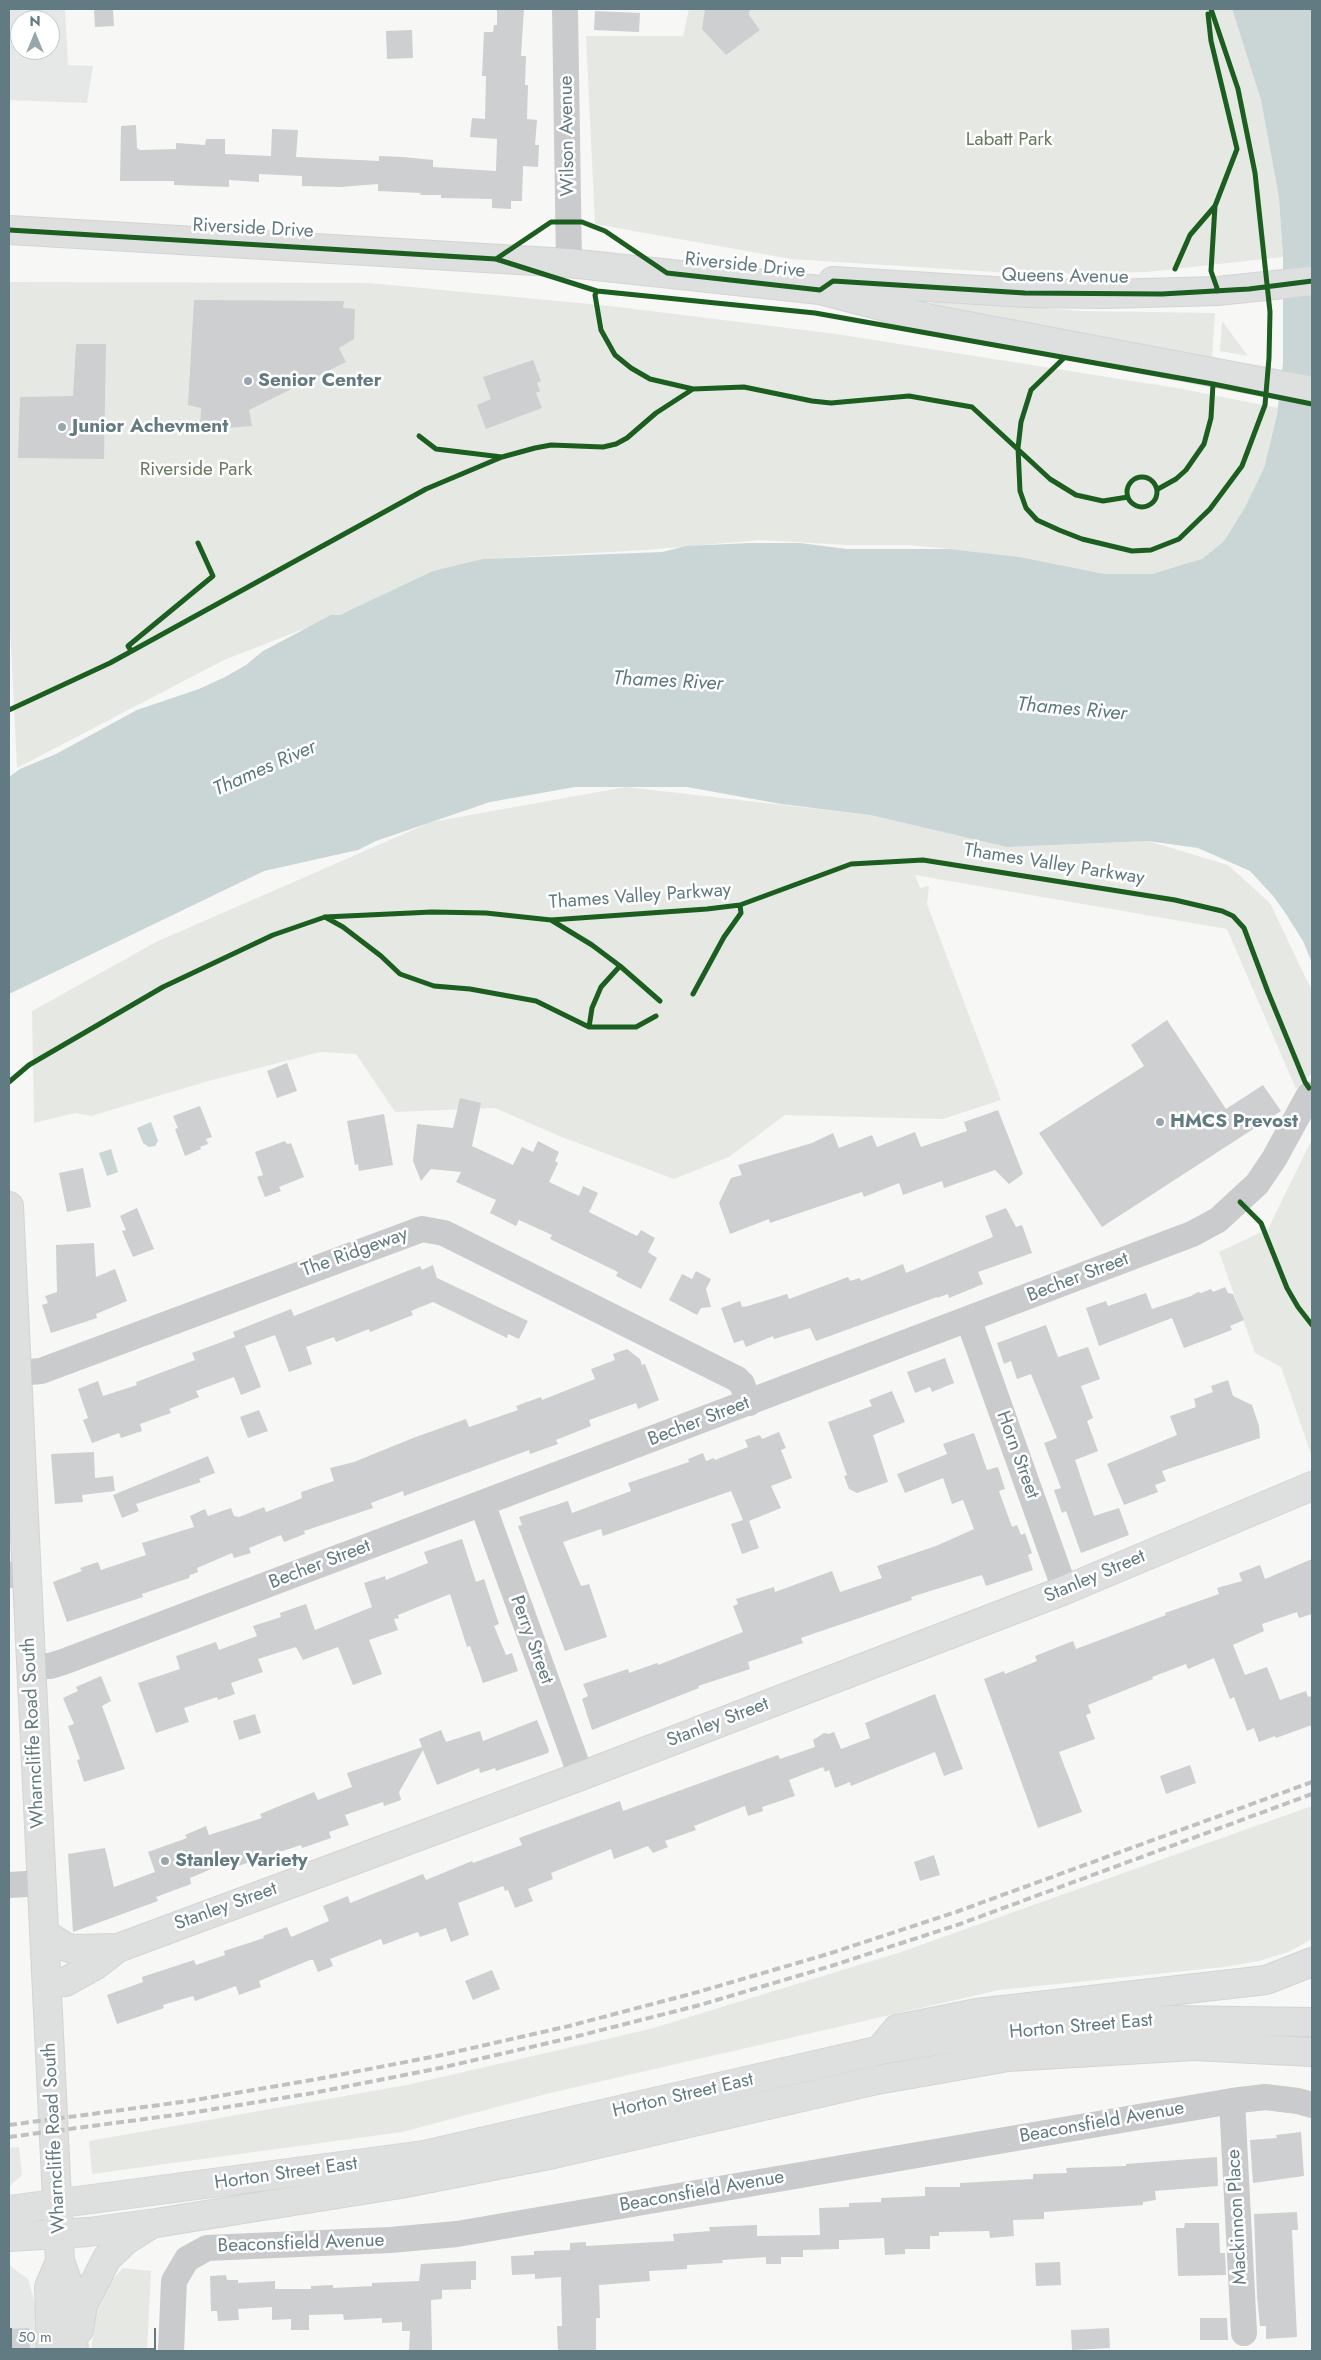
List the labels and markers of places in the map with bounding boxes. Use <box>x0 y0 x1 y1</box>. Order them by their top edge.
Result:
place label: Senior Center <box>258 370 382 392</box>
marker: Senior Center <box>242 375 254 387</box>
place label: Junior Achevment <box>72 416 228 438</box>
marker: Junior Achevment <box>56 421 68 433</box>
place label: HMCS Prevost <box>1170 1111 1298 1133</box>
marker: HMCS Prevost <box>1154 1116 1166 1128</box>
place label: Stanley Variety <box>175 1850 308 1872</box>
marker: Stanley Variety <box>159 1855 171 1867</box>

